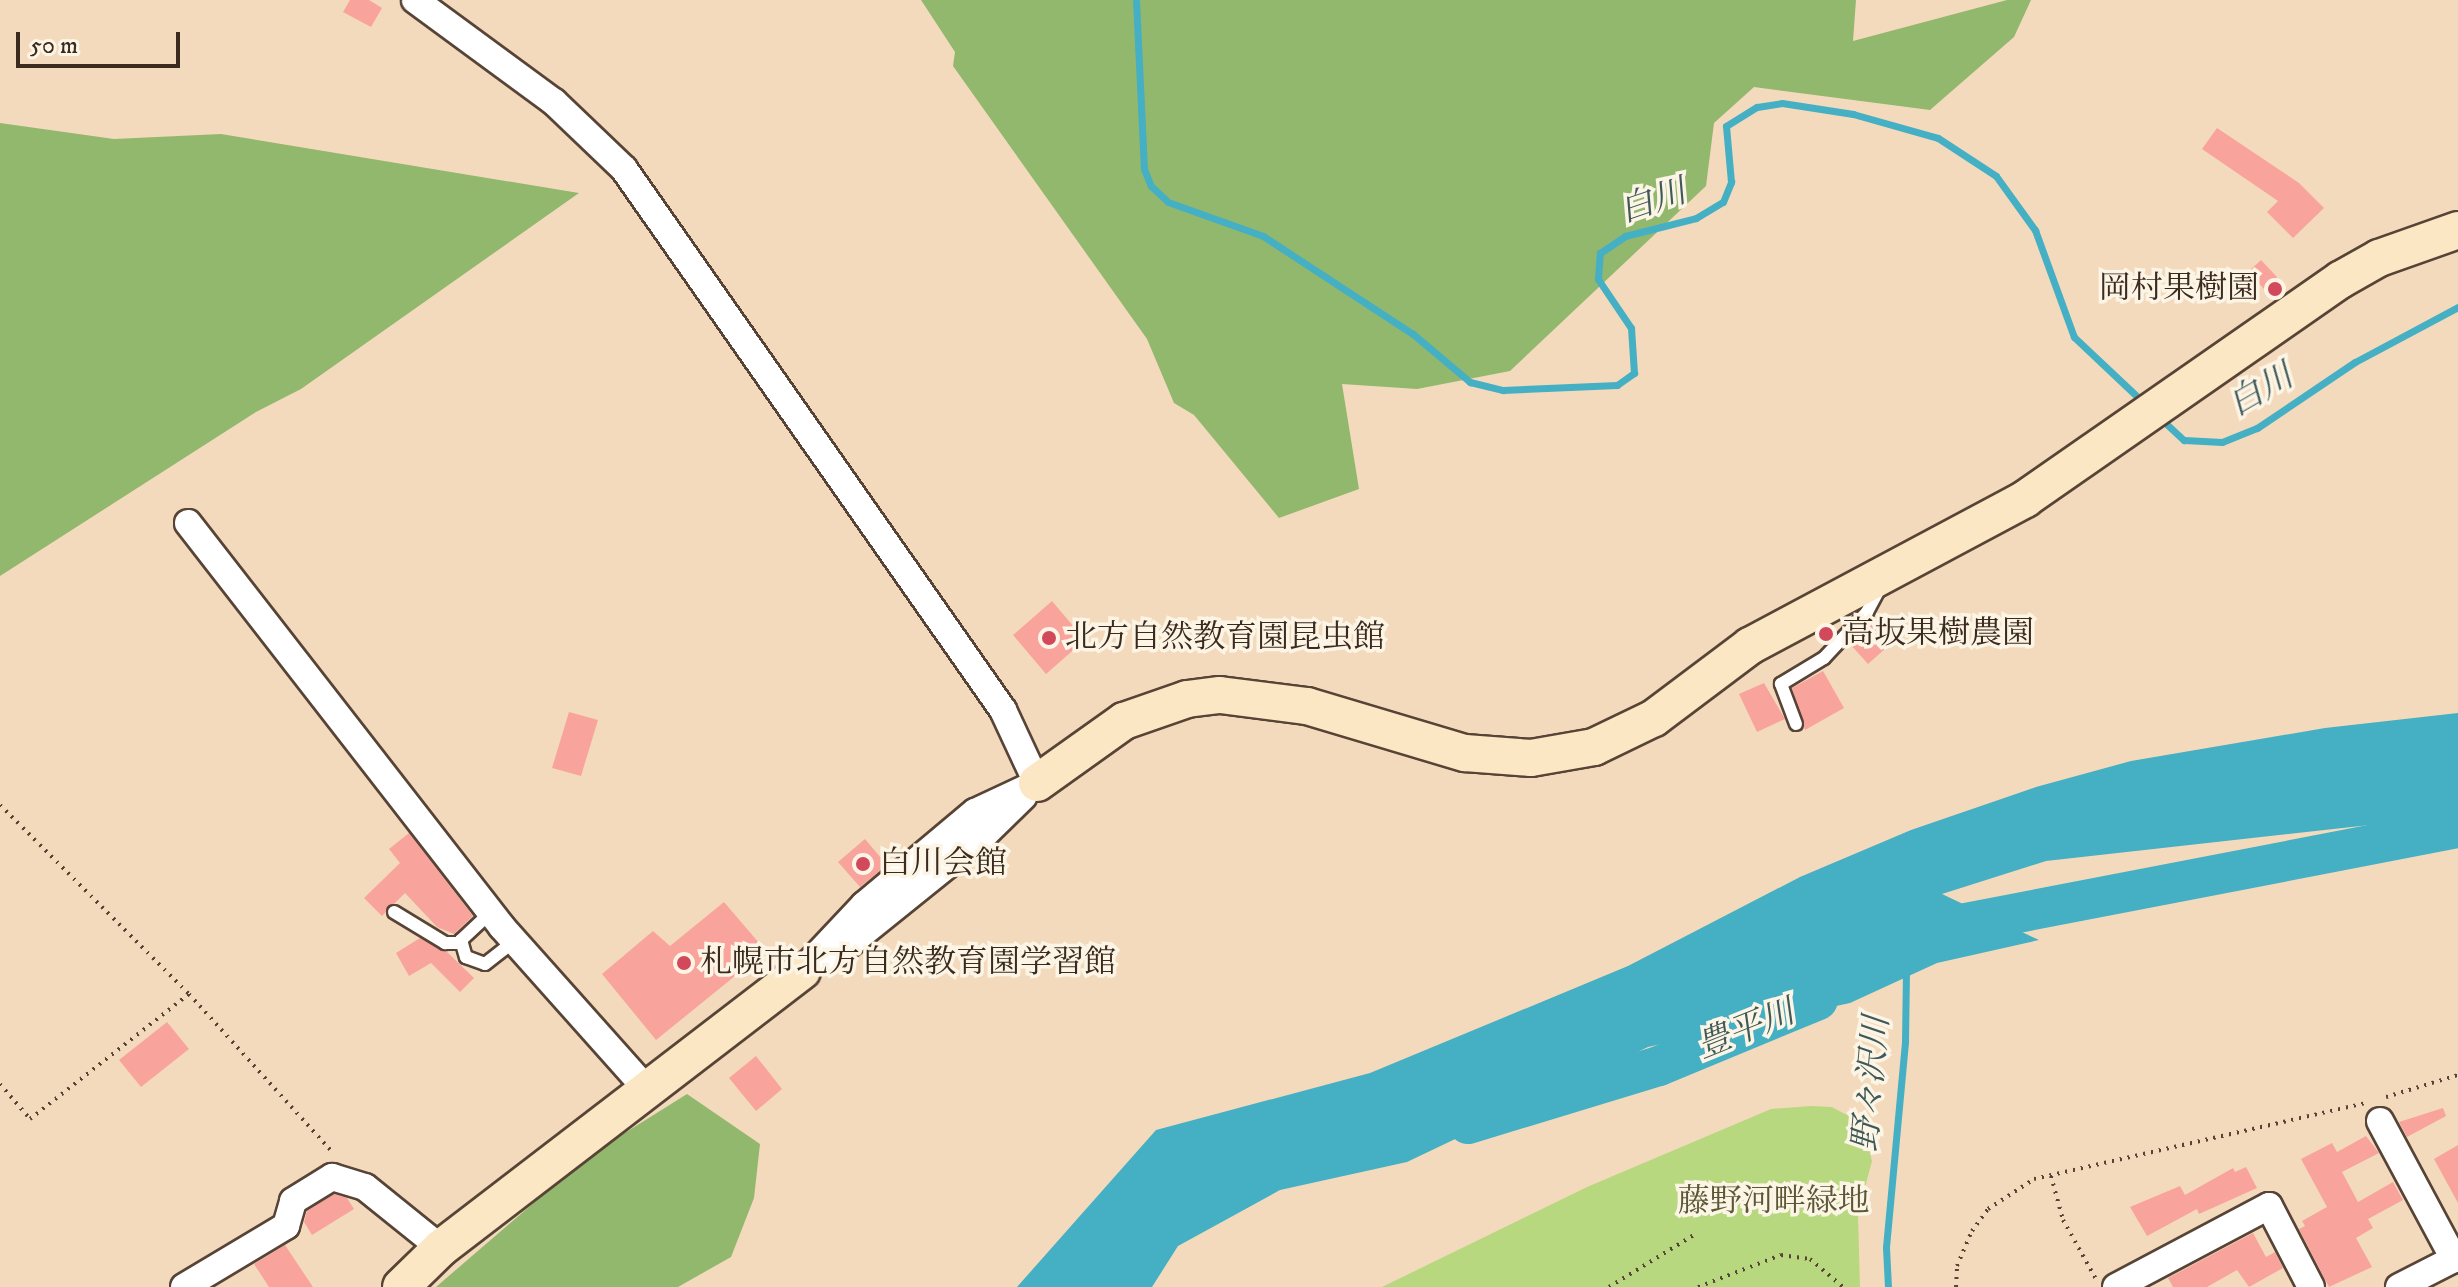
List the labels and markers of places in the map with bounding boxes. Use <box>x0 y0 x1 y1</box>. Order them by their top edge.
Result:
place label: 岡村果樹園 <box>2099 270 2259 308</box>
marker: 岡村果樹園 <box>2266 280 2284 298</box>
place label: 高坂果樹農園 <box>1842 615 2034 653</box>
place label: 北方自然教育園昆虫館 <box>1065 619 1385 657</box>
marker: 高坂果樹農園 <box>1817 625 1835 643</box>
marker: 北方自然教育園昆虫館 <box>1040 629 1058 647</box>
place label: 白川会館 <box>879 845 1007 883</box>
marker: 白川会館 <box>854 855 872 873</box>
place label: 札幌市北方自然教育園学習館 <box>700 944 1116 982</box>
marker: 札幌市北方自然教育園学習館 <box>675 954 693 972</box>

